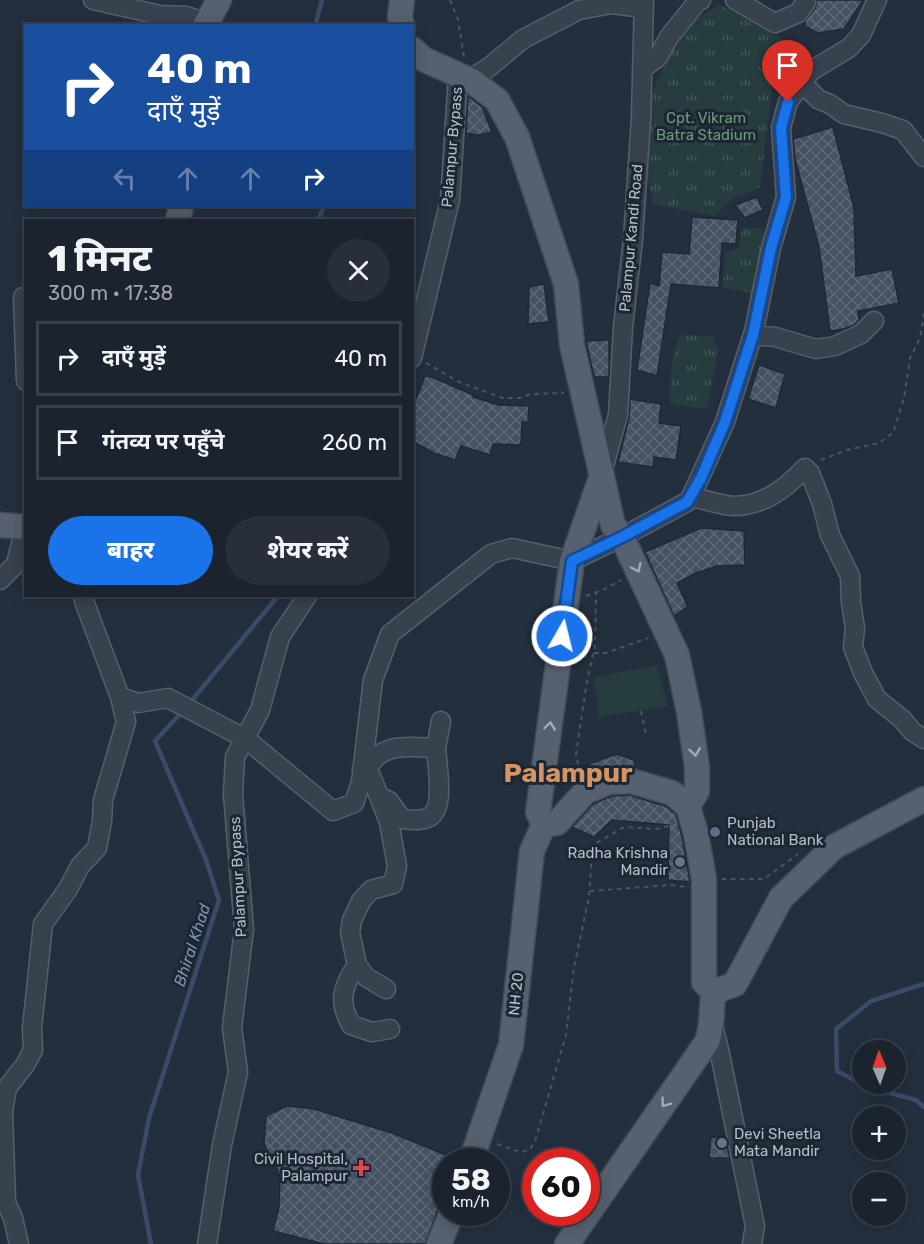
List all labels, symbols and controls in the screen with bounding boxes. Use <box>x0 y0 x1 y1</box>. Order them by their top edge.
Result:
pin <box>762 40 813 102</box>
text: 40 m <box>147 44 252 94</box>
icon: right <box>48 48 126 126</box>
icon: arrive <box>771 49 804 82</box>
street label: Palampur Bypass <box>438 86 466 208</box>
text: दाएँ मुड़ें <box>147 95 220 127</box>
park label: Cpt. Vikram Batra Stadium <box>656 109 756 144</box>
icon: left <box>108 162 141 195</box>
icon: ahead <box>171 162 204 195</box>
icon: ahead <box>234 162 267 195</box>
icon: right <box>297 162 330 195</box>
street label: Palampur Kandi Road <box>616 163 646 313</box>
text: 1 मिनट <box>48 237 152 280</box>
button: close <box>327 239 390 302</box>
text: 300 m · 17:38 <box>48 281 173 305</box>
icon: right <box>51 342 84 375</box>
text: दाएँ मुड़ें <box>102 344 166 371</box>
text: 40 m <box>334 345 387 372</box>
icon: arrive <box>51 426 84 459</box>
text: गंतव्य पर पहुँचे <box>102 428 224 455</box>
text: 260 m <box>322 429 387 456</box>
button: बाहर <box>48 516 213 585</box>
button: शेयर करें <box>225 516 390 585</box>
one-way arrow <box>629 561 641 572</box>
position arrow <box>530 604 594 668</box>
one-way arrow <box>544 721 556 730</box>
one-way arrow <box>688 748 700 757</box>
district label: Palampur <box>504 757 632 789</box>
place label: Punjab National Bank <box>727 814 824 849</box>
street label: Palampur Bypass <box>226 816 250 938</box>
marker: Punjab National Bank <box>708 825 722 839</box>
place label: Radha Krishna Mandir <box>567 844 668 879</box>
marker: Radha Krishna Mandir <box>673 855 687 869</box>
water label: Bhiral Khad <box>170 901 214 989</box>
street label: NH 20 <box>505 972 527 1016</box>
north arrow <box>852 1040 906 1094</box>
map controls <box>852 1040 906 1226</box>
one-way arrow <box>661 1097 672 1108</box>
button: + <box>852 1106 906 1160</box>
place label: Devi Sheetla Mata Mandir <box>734 1125 821 1160</box>
marker: Devi Sheetla Mata Mandir <box>715 1136 729 1150</box>
speed limit sign: 60 <box>522 1148 600 1226</box>
place label: Civil Hospital, Palampur <box>254 1150 348 1185</box>
marker: Civil Hospital, Palampur <box>352 1159 370 1177</box>
text: 58 <box>451 1162 491 1198</box>
button: − <box>852 1172 906 1226</box>
text: km/h <box>452 1193 490 1211</box>

